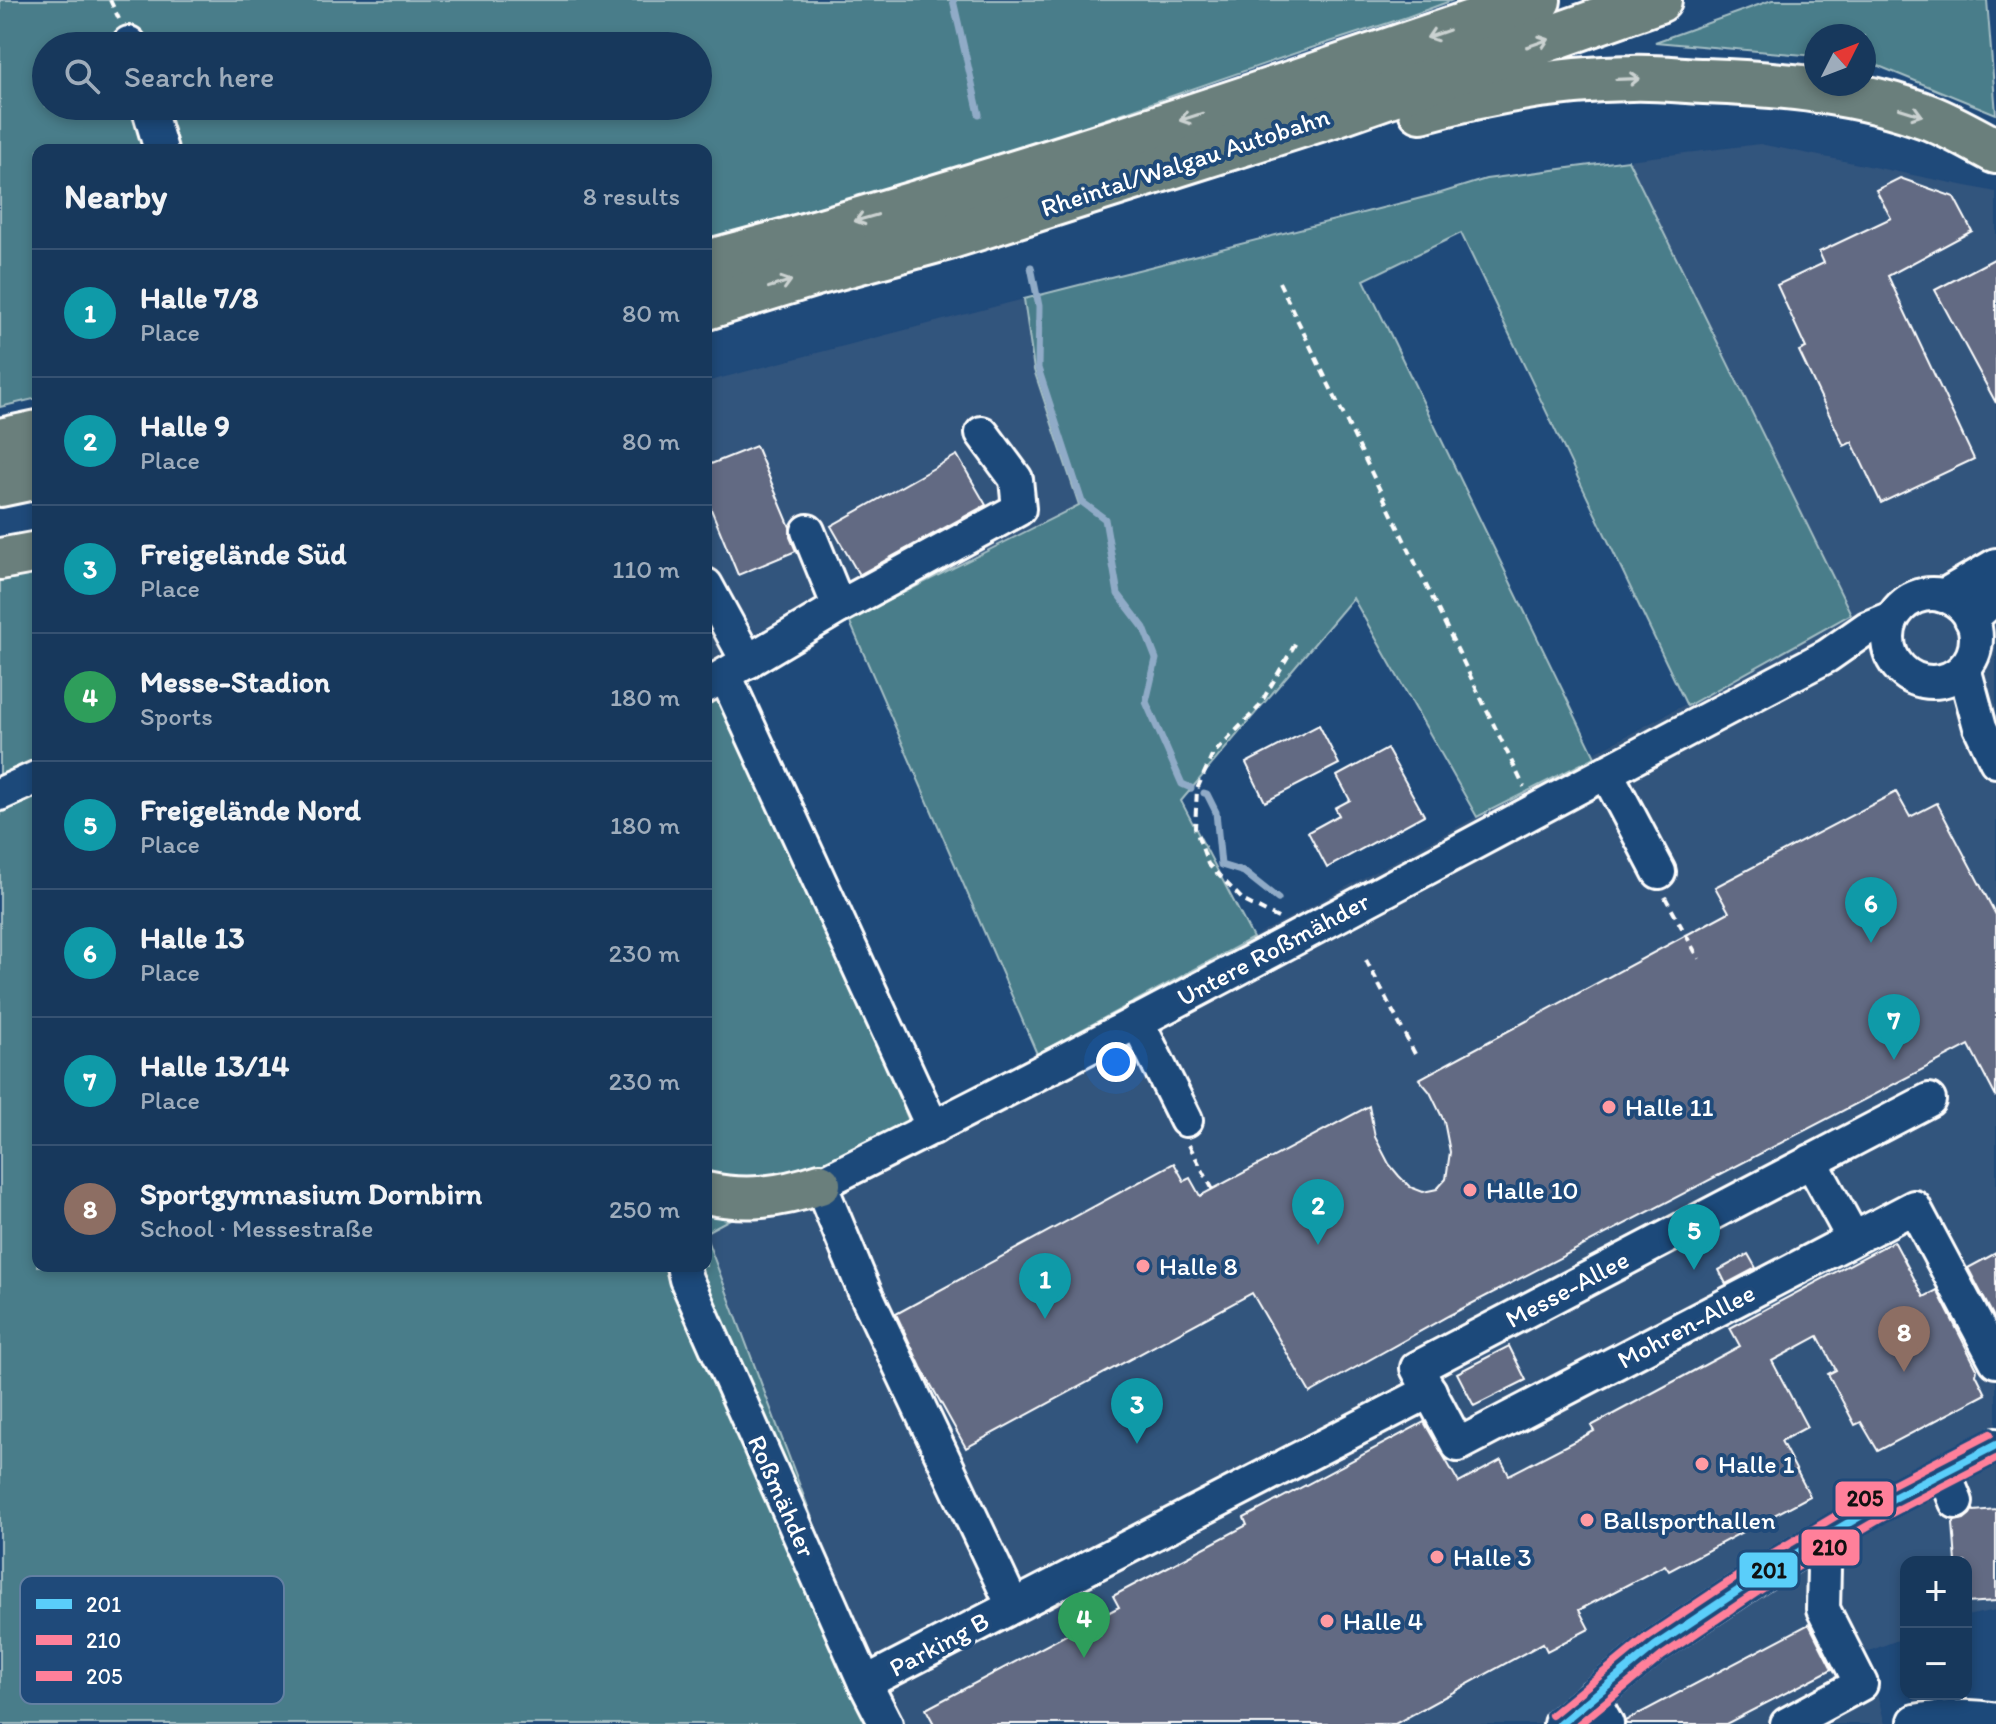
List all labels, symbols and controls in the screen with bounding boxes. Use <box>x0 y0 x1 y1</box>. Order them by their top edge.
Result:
north arrow <box>1804 24 1876 96</box>
one-way arrow <box>1425 28 1450 43</box>
search box <box>32 32 712 120</box>
one-way arrow <box>1525 35 1549 49</box>
icon: search <box>60 54 104 98</box>
text: Search here <box>124 58 274 95</box>
one-way arrow <box>1614 71 1641 86</box>
street label: Rheintal/Walgau Autobahn <box>1037 100 1334 224</box>
one-way arrow <box>1898 106 1923 120</box>
one-way arrow <box>1179 110 1205 125</box>
text: Nearby <box>64 176 167 217</box>
text: 8 results <box>583 180 680 212</box>
one-way arrow <box>854 211 880 226</box>
one-way arrow <box>767 276 793 291</box>
text: Halle 7/8 <box>140 279 258 316</box>
text: 1 <box>84 297 96 329</box>
text: 80 m <box>622 297 680 329</box>
text: Place <box>140 316 200 348</box>
text: Halle 9 <box>140 407 230 444</box>
text: 2 <box>83 425 97 457</box>
text: 80 m <box>622 425 680 457</box>
text: Place <box>140 444 200 476</box>
text: Freigelände Süd <box>140 535 347 572</box>
text: 3 <box>83 553 97 585</box>
text: 110 m <box>612 553 680 585</box>
text: Place <box>140 572 200 604</box>
text: Messe-Stadion <box>140 663 330 700</box>
text: 4 <box>82 681 98 713</box>
text: 180 m <box>610 681 680 713</box>
text: Sports <box>140 700 213 732</box>
text: Freigelände Nord <box>140 791 361 828</box>
text: 5 <box>83 809 97 841</box>
text: 180 m <box>610 809 680 841</box>
text: Place <box>140 828 200 860</box>
pin: 6 <box>1845 877 1897 943</box>
street label: Untere Roßmähder <box>1171 885 1375 1013</box>
text: Halle 13 <box>140 919 245 956</box>
text: 6 <box>83 937 97 969</box>
text: 230 m <box>608 937 680 969</box>
text: Place <box>140 956 200 988</box>
pin: 7 <box>1868 994 1920 1060</box>
your location <box>1096 1042 1136 1082</box>
text: Halle 13/14 <box>140 1047 289 1084</box>
text: 7 <box>84 1065 96 1097</box>
text: 230 m <box>608 1065 680 1097</box>
text: Place <box>140 1084 200 1116</box>
place label: Halle 11 <box>1625 1091 1714 1123</box>
marker: Halle 11 <box>1600 1098 1618 1116</box>
place label: Halle 10 <box>1486 1174 1579 1206</box>
text: Sportgymnasium Dornbirn <box>140 1175 482 1212</box>
pin: 2 <box>1292 1179 1344 1245</box>
marker: Halle 10 <box>1461 1181 1479 1199</box>
text: 8 <box>83 1193 97 1225</box>
text: 250 m <box>609 1193 680 1225</box>
pin: 5 <box>1668 1204 1720 1270</box>
text: School · Messestraße <box>140 1212 373 1244</box>
street label: Messe-Allee <box>1500 1243 1634 1335</box>
place label: Halle 8 <box>1159 1250 1238 1282</box>
pin: 1 <box>1019 1253 1071 1319</box>
marker: Halle 8 <box>1134 1257 1152 1275</box>
street label: Mohren-Allee <box>1612 1276 1760 1376</box>
pin: 8 <box>1878 1306 1930 1372</box>
pin: 3 <box>1111 1378 1163 1444</box>
street label: Roßmähder <box>741 1430 823 1563</box>
place label: Halle 1 <box>1718 1448 1795 1480</box>
marker: Halle 1 <box>1693 1455 1711 1473</box>
line badge: 205 <box>1834 1480 1895 1518</box>
text: 205 <box>1847 1485 1884 1512</box>
place label: Ballsporthallen <box>1603 1504 1776 1536</box>
marker: Ballsporthallen <box>1578 1511 1596 1529</box>
line badge: 210 <box>1800 1528 1861 1567</box>
text: 210 <box>1812 1534 1848 1561</box>
place label: Halle 3 <box>1453 1541 1532 1573</box>
marker: Halle 3 <box>1428 1548 1446 1566</box>
line badge: 201 <box>1738 1551 1799 1589</box>
map controls <box>1900 1556 1972 1700</box>
button: + <box>1900 1556 1972 1628</box>
text: 201 <box>1751 1557 1787 1584</box>
legend <box>20 1576 284 1704</box>
text: 201 <box>86 1591 121 1618</box>
pin: 4 <box>1058 1592 1110 1658</box>
street label: Parking B <box>884 1604 994 1684</box>
place label: Halle 4 <box>1343 1605 1423 1637</box>
marker: Halle 4 <box>1318 1612 1336 1630</box>
text: 210 <box>86 1627 121 1654</box>
button: − <box>1900 1628 1972 1700</box>
text: 205 <box>86 1663 123 1690</box>

